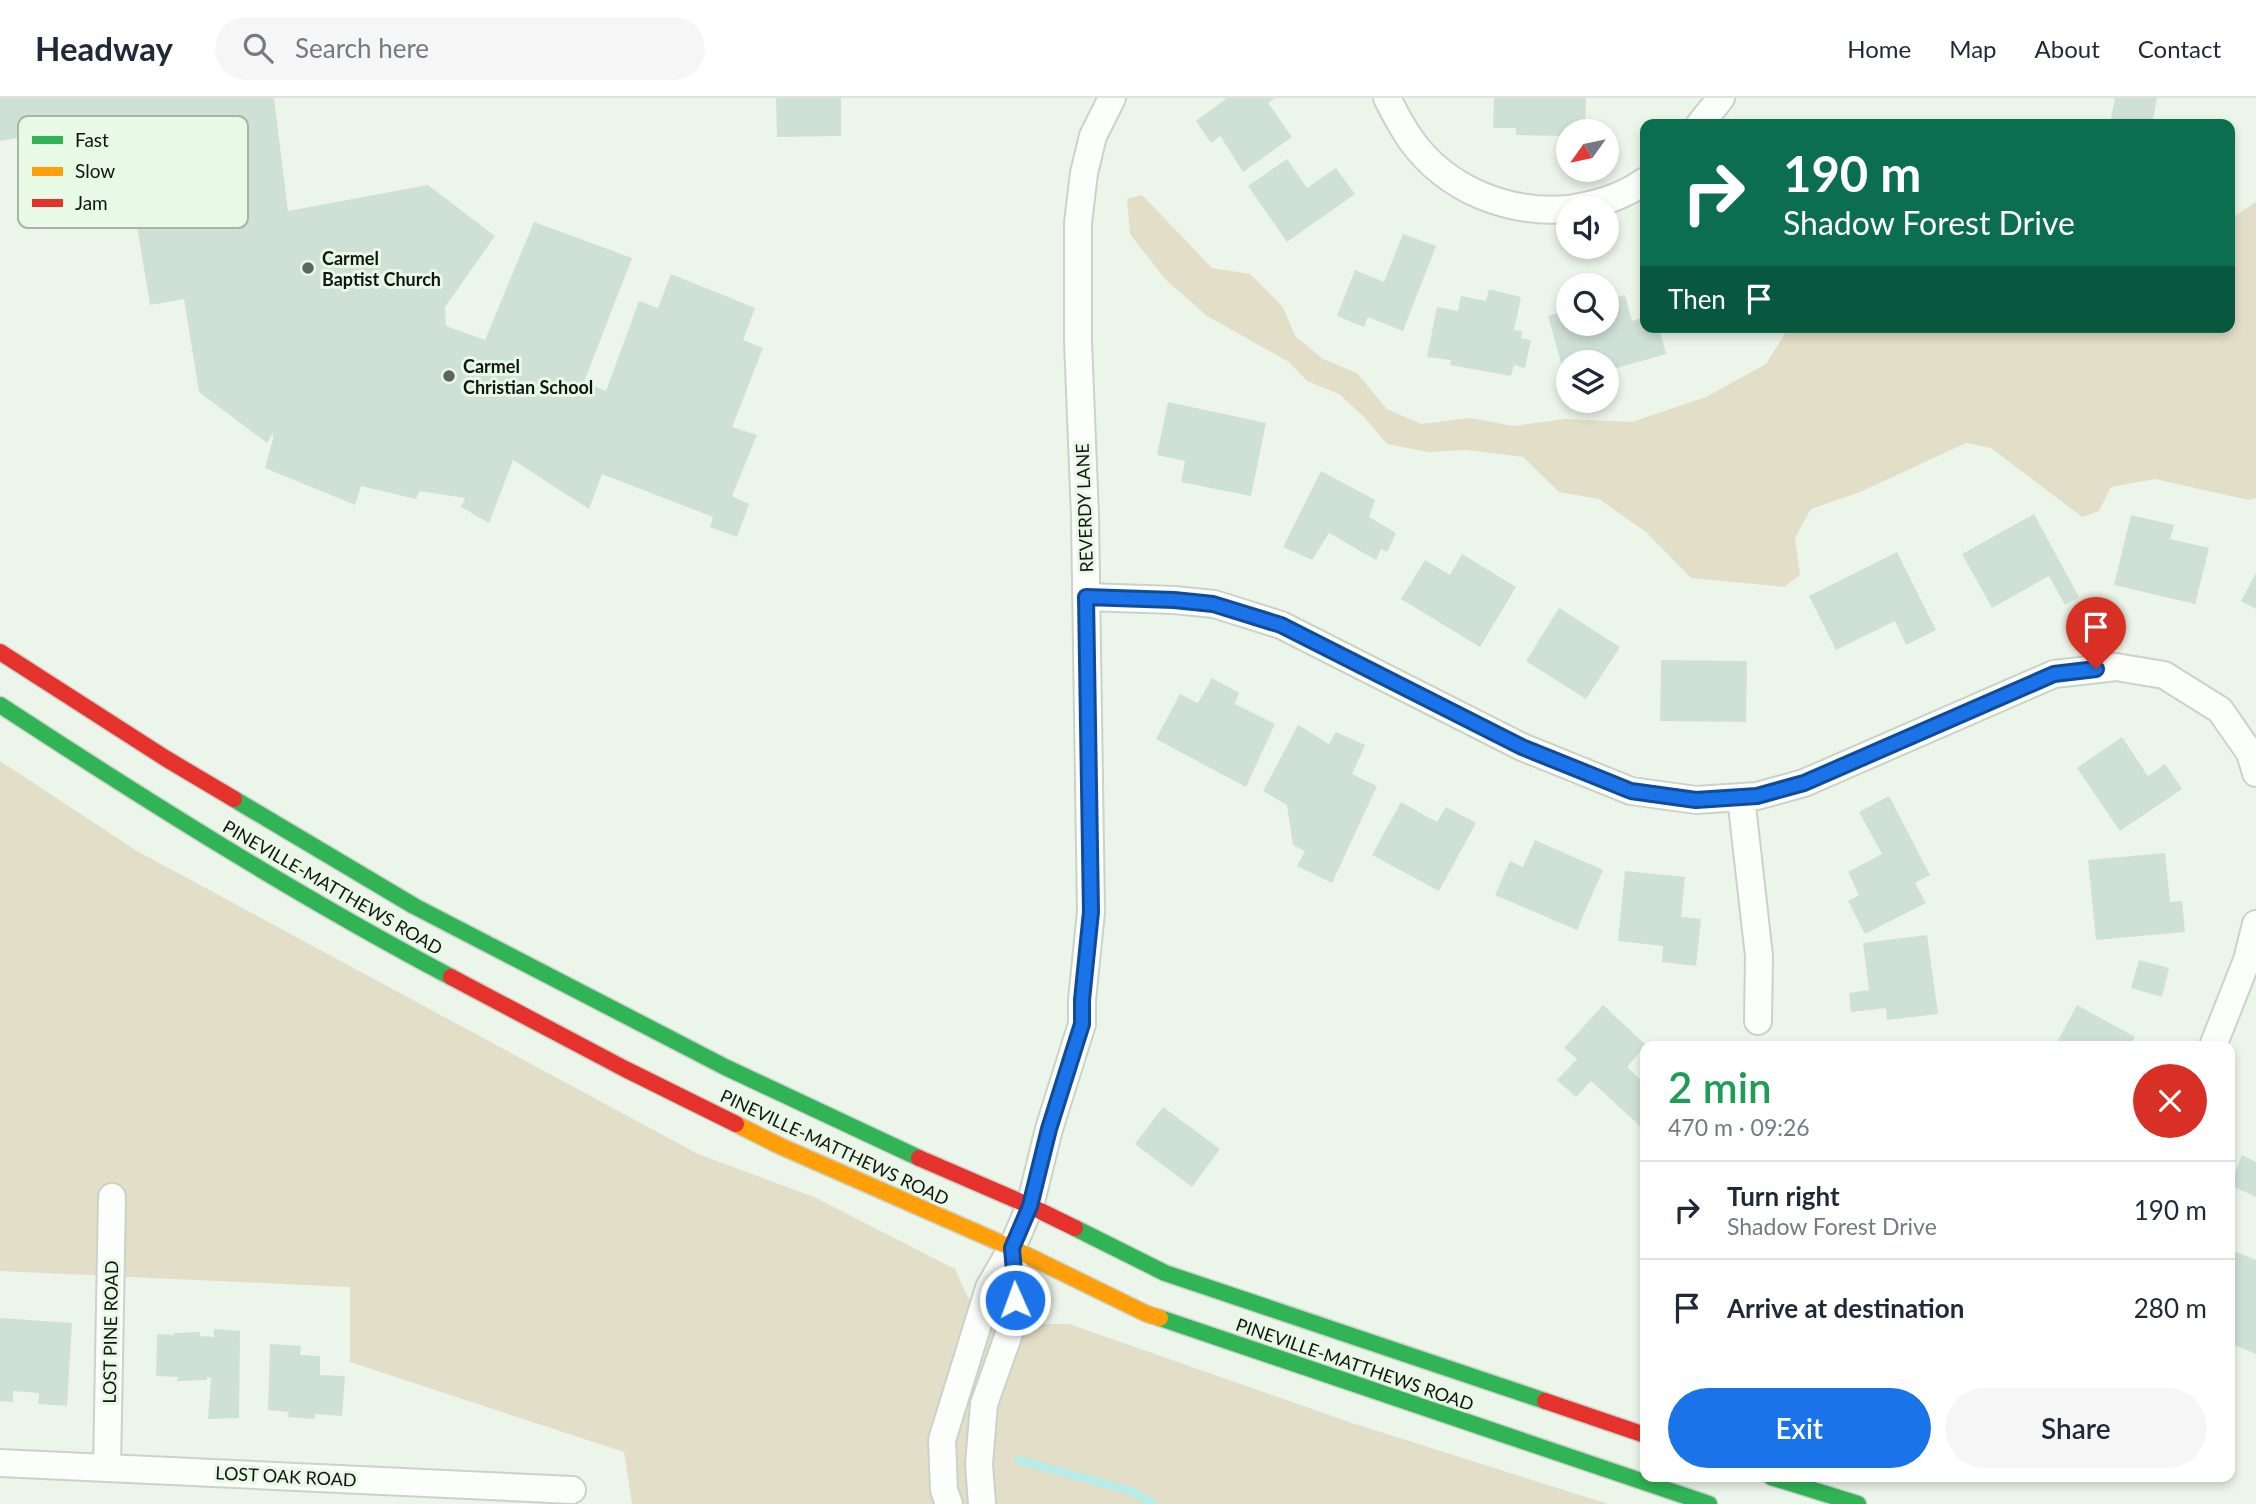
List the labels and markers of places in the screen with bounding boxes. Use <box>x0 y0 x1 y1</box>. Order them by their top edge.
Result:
place label: Carmel Baptist Church <box>322 247 441 290</box>
marker: Carmel Baptist Church <box>300 260 316 276</box>
place label: Carmel Christian School <box>463 355 593 398</box>
marker: Carmel Christian School <box>441 368 457 384</box>
pin <box>2066 597 2126 669</box>

